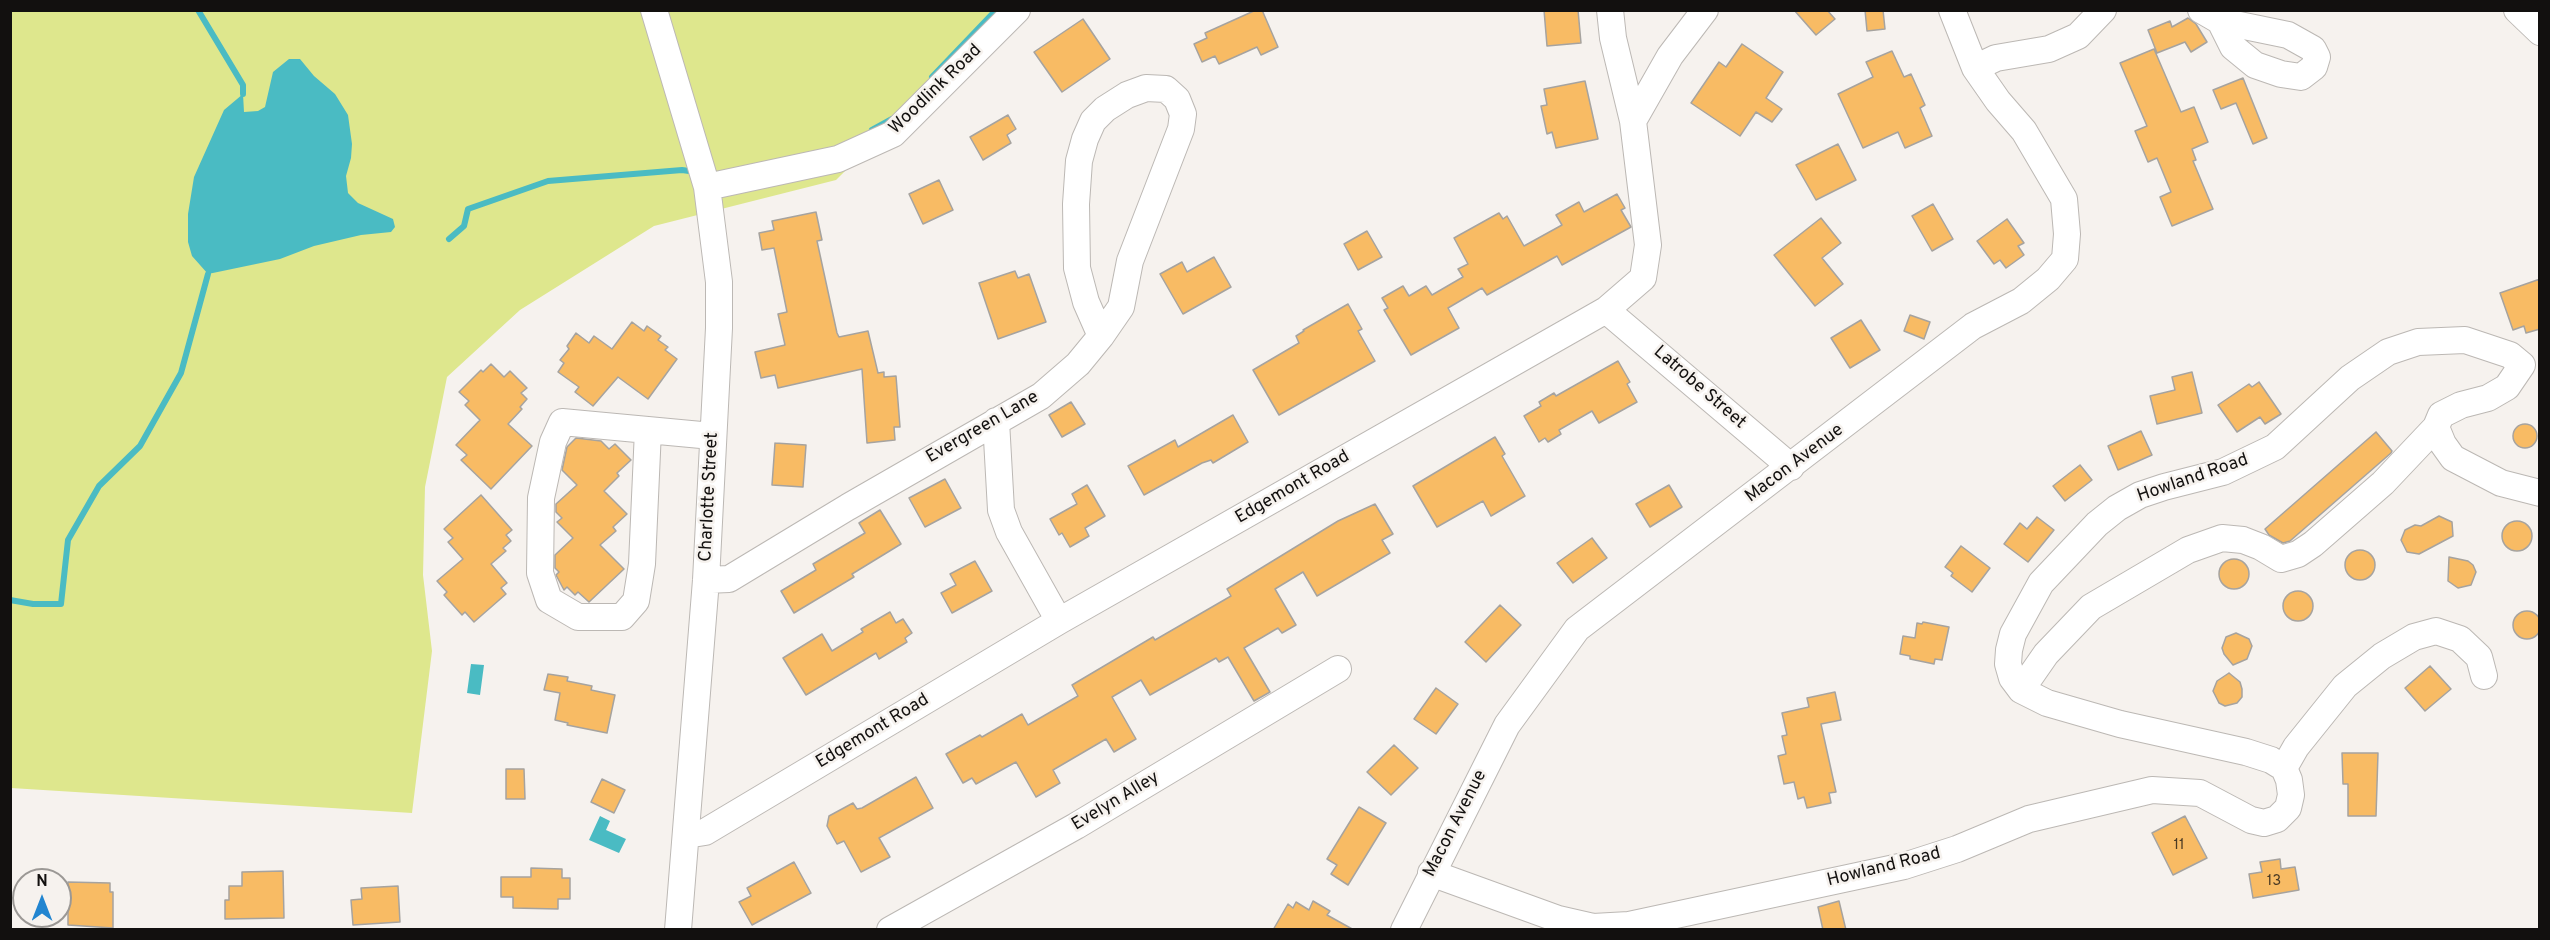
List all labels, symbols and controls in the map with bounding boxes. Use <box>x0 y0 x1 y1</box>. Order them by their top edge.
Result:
street label: Woodlink Road <box>885 40 987 140</box>
street label: Latrobe Street <box>1648 342 1750 434</box>
street label: Evergreen Lane <box>923 387 1043 469</box>
street label: Macon Avenue <box>1742 420 1848 508</box>
street label: Charlotte Street <box>696 432 724 562</box>
street label: Edgemont Road <box>1232 447 1354 529</box>
street label: Howland Road <box>2135 450 2251 508</box>
street label: Edgemont Road <box>812 690 934 774</box>
street label: Macon Avenue <box>1420 767 1492 881</box>
street label: Evelyn Alley <box>1068 768 1164 836</box>
house number: 11 <box>2173 837 2185 855</box>
street label: Howland Road <box>1825 843 1943 893</box>
north arrow <box>12 868 72 928</box>
text: N <box>36 872 48 892</box>
house number: 13 <box>2267 873 2281 891</box>

